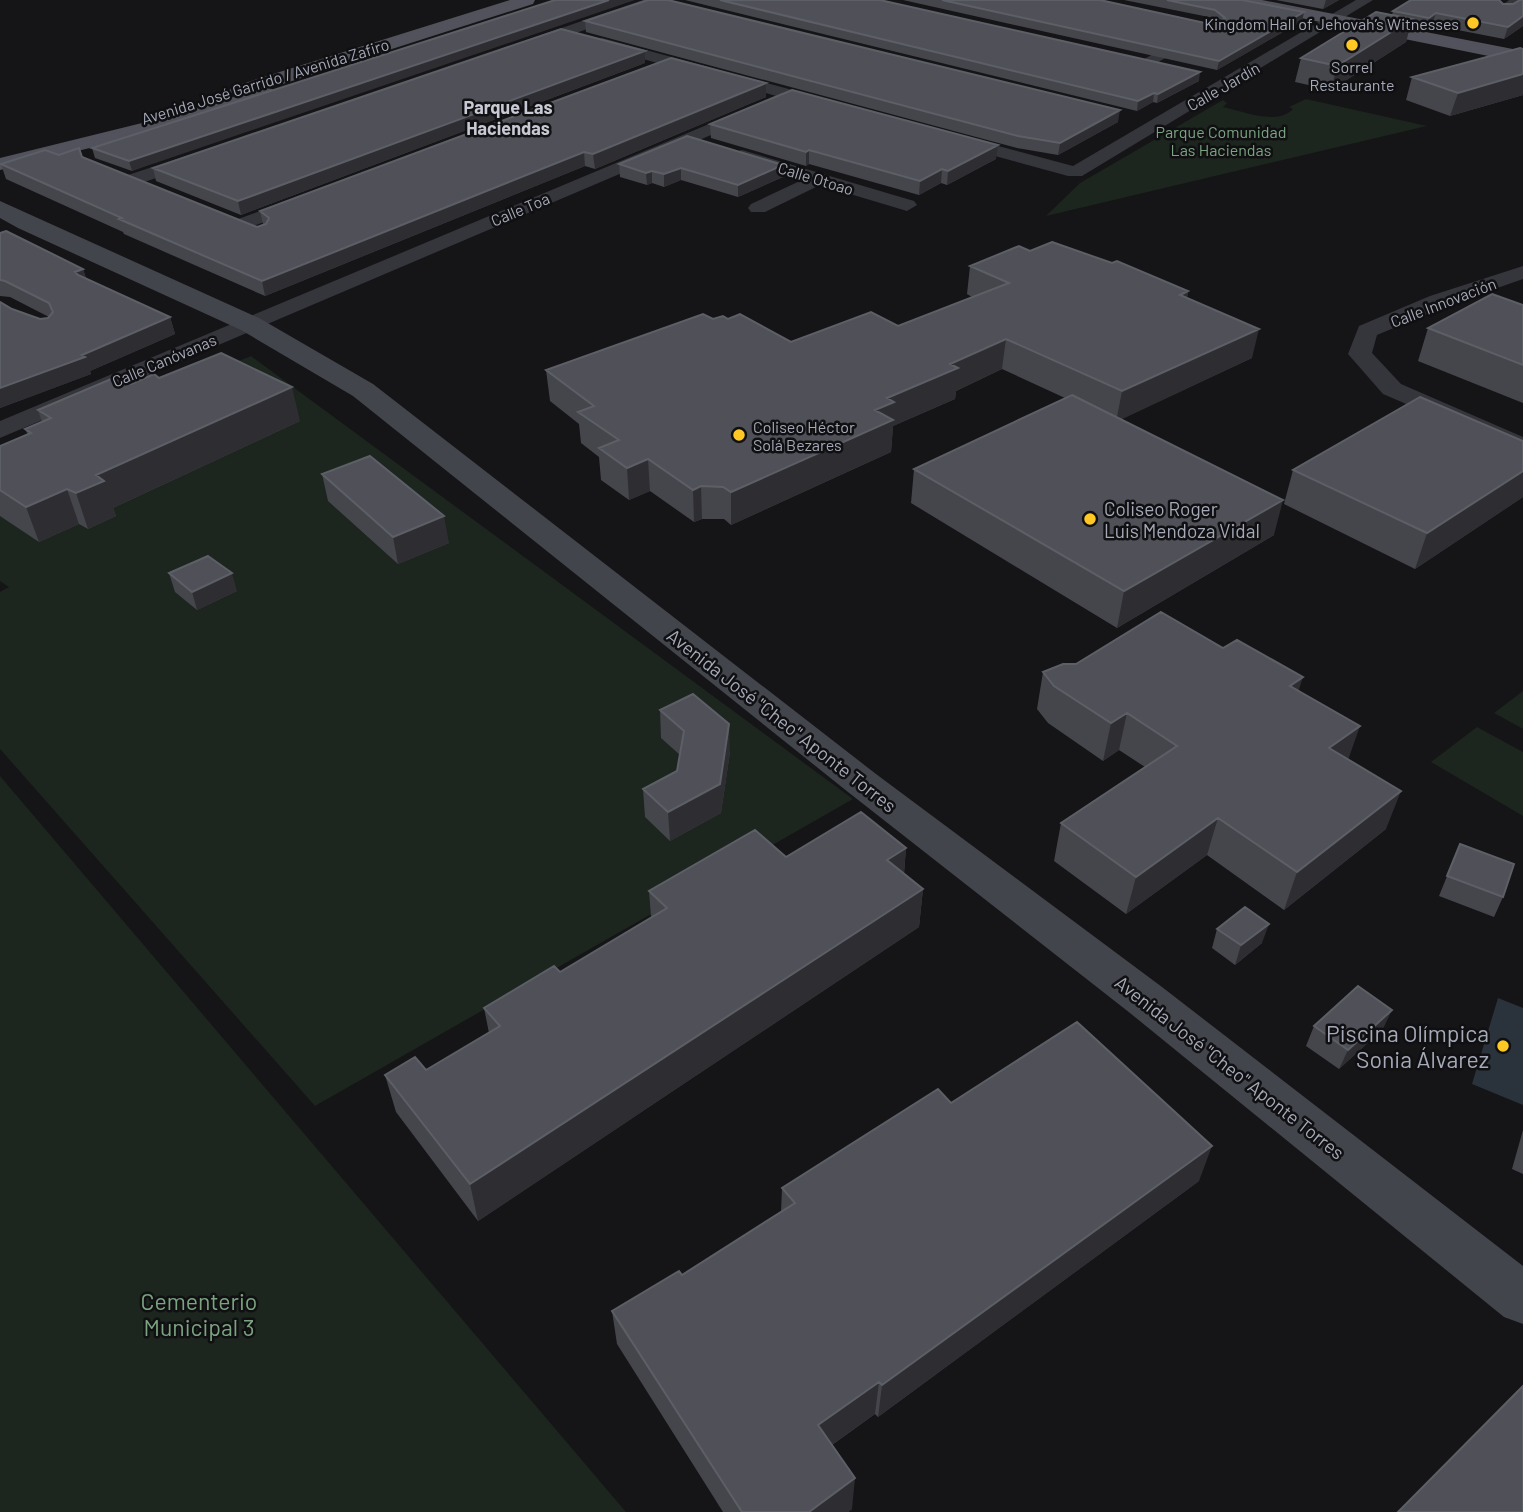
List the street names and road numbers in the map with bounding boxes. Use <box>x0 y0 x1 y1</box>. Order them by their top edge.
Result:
street label: Avenida José Garrido / Avenida Zafiro <box>139 34 391 128</box>
street label: Calle Jardín <box>1183 58 1263 114</box>
street label: Calle Otoao <box>776 158 856 198</box>
street label: Calle Toa <box>488 188 552 230</box>
street label: Calle Innovación <box>1387 273 1499 331</box>
street label: Calle Canóvanas <box>109 329 219 391</box>
street label: Avenida José "Cheo" Aponte Torres <box>663 623 901 817</box>
street label: Avenida José "Cheo" Aponte Torres <box>1111 970 1349 1164</box>

